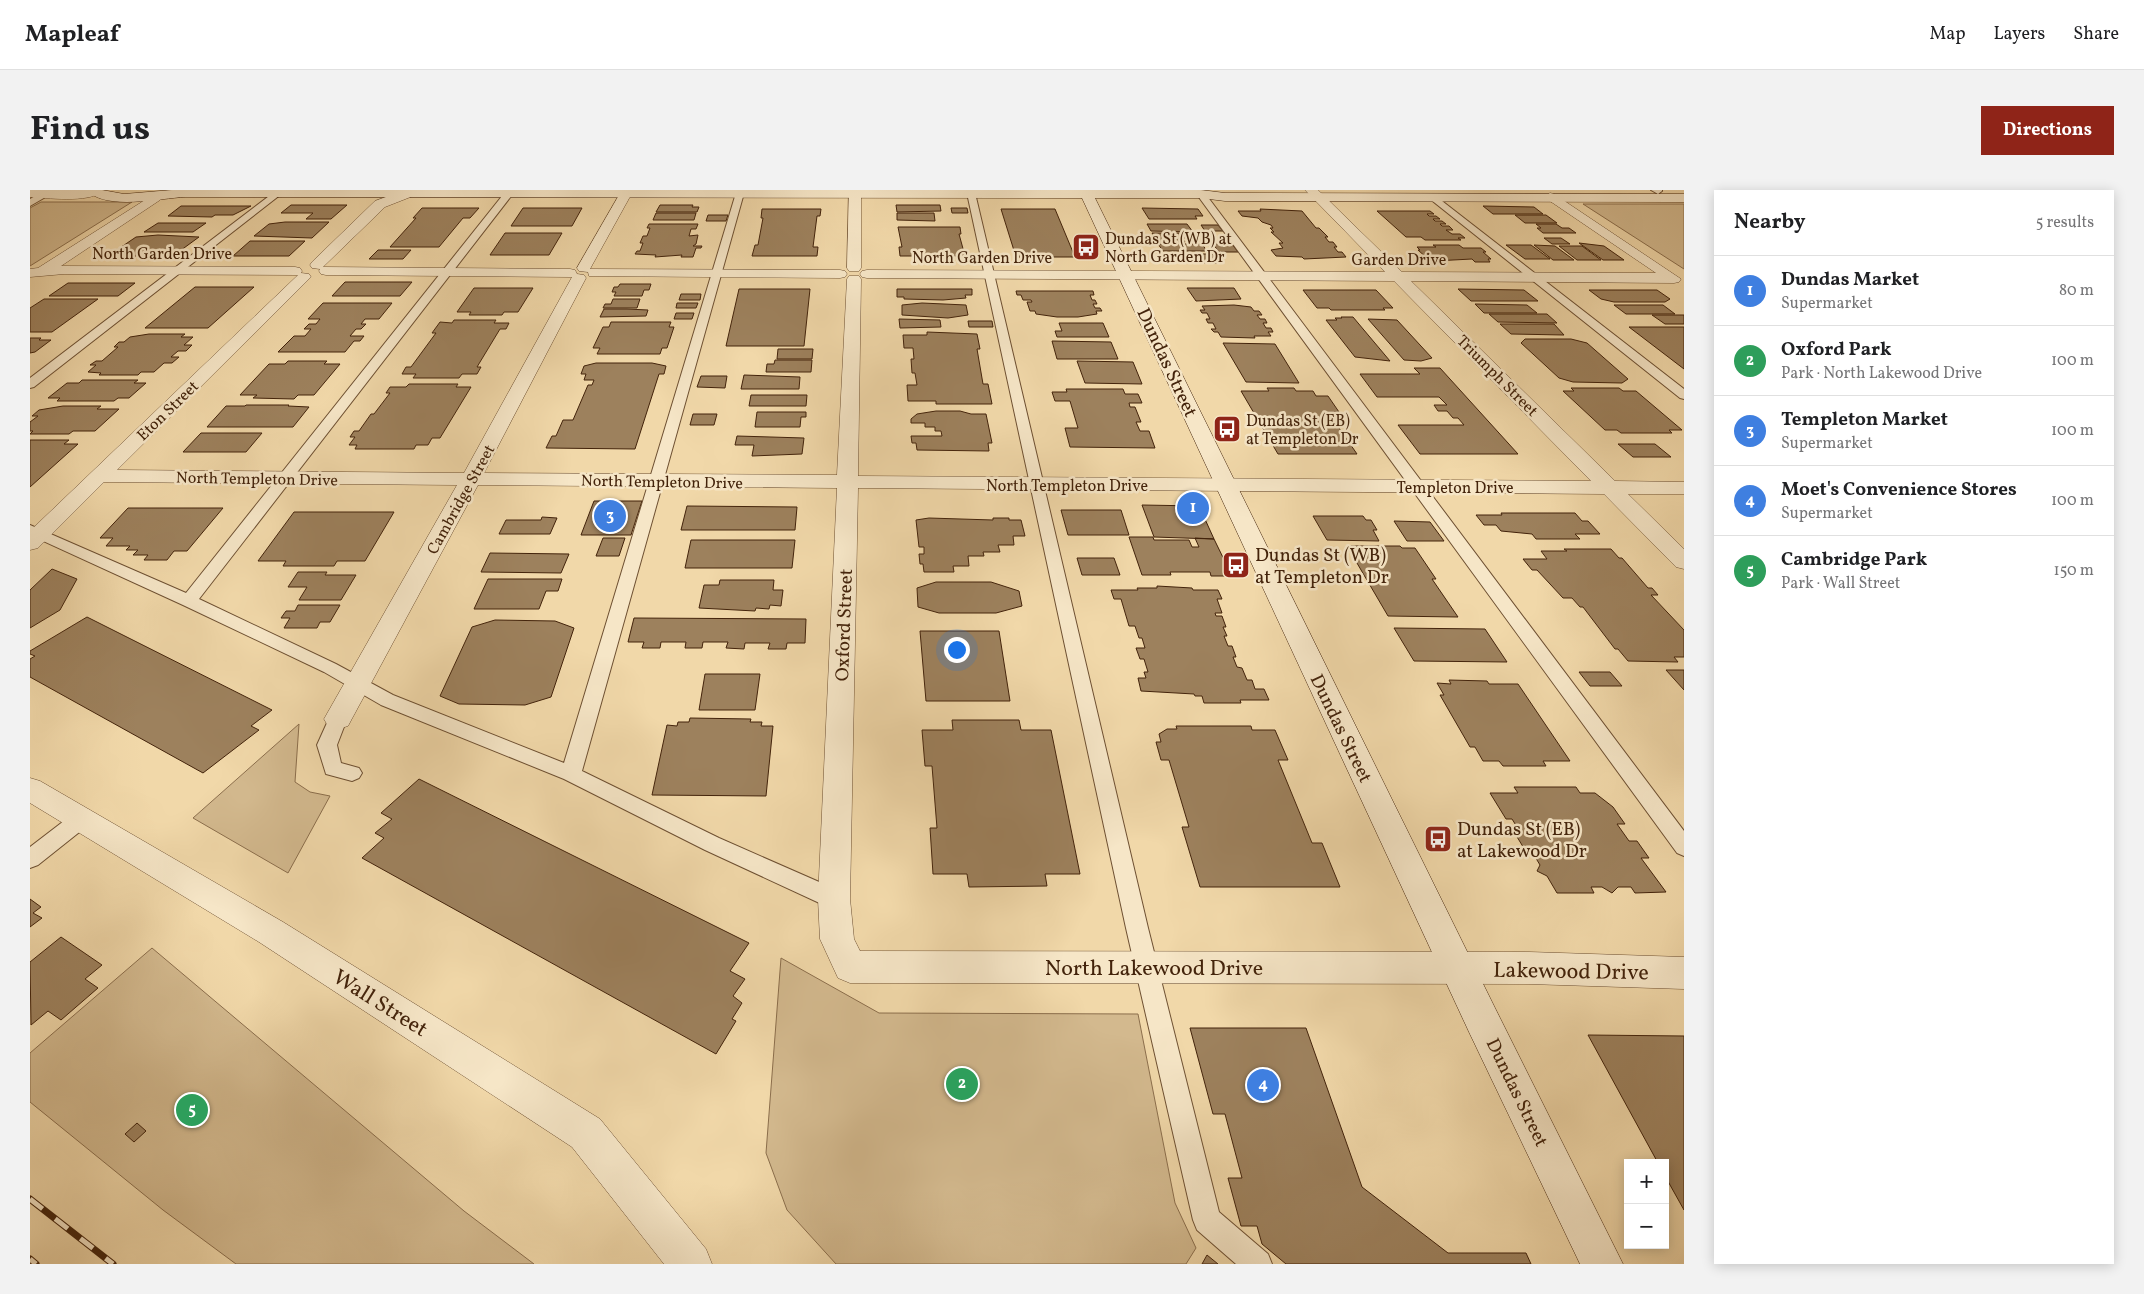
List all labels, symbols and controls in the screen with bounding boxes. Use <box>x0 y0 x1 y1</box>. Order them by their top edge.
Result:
text: Mapleaf <box>25 18 119 52</box>
text: Map <box>1929 22 1965 47</box>
text: Layers <box>1993 22 2045 47</box>
text: Share <box>2073 22 2119 47</box>
text: Find us <box>30 106 150 154</box>
button: Directions <box>1981 106 2114 155</box>
text: Nearby <box>1734 208 1805 237</box>
text: 5 results <box>2036 212 2094 234</box>
place label: Dundas St (WB) at North Garden Dr <box>1105 229 1232 269</box>
bus stop icon: Dundas St (WB) at North Garden Dr <box>1071 232 1101 262</box>
street label: North Garden Drive <box>92 244 232 266</box>
street label: North Garden Drive <box>912 248 1052 270</box>
street label: Garden Drive <box>1352 250 1446 272</box>
text: Dundas Market <box>1781 267 1919 293</box>
text: 1 <box>1747 280 1753 302</box>
text: 80 m <box>2059 280 2094 302</box>
text: Supermarket <box>1781 293 1873 315</box>
street label: Dundas Street <box>1130 304 1203 422</box>
street label: Triumph Street <box>1451 331 1543 422</box>
text: Oxford Park <box>1781 337 1892 363</box>
text: 2 <box>1746 350 1754 372</box>
text: 100 m <box>2051 350 2094 372</box>
text: Park · North Lakewood Drive <box>1781 363 1982 385</box>
street label: Eton Street <box>133 376 204 447</box>
text: Templeton Market <box>1781 407 1948 433</box>
place label: Dundas St (EB) at Templeton Dr <box>1246 411 1359 451</box>
bus stop icon: Dundas St (EB) at Templeton Dr <box>1212 414 1242 444</box>
text: 3 <box>1746 420 1754 442</box>
text: 100 m <box>2051 420 2094 442</box>
text: Supermarket <box>1781 433 1873 455</box>
street label: Cambridge Street <box>422 441 501 559</box>
street label: North Templeton Drive <box>176 468 338 492</box>
street label: North Templeton Drive <box>581 471 743 495</box>
street label: North Templeton Drive <box>986 476 1148 498</box>
text: Moet's Convenience Stores <box>1781 477 2017 503</box>
street label: Templeton Drive <box>1396 478 1514 500</box>
pin: 1 <box>1177 489 1209 527</box>
text: 4 <box>1745 490 1755 512</box>
text: 100 m <box>2051 490 2094 512</box>
pin: 3 <box>594 497 626 535</box>
text: Supermarket <box>1781 503 1873 525</box>
place label: Dundas St (WB) at Templeton Dr <box>1255 543 1389 591</box>
text: Cambridge Park <box>1781 547 1927 573</box>
bus stop icon: Dundas St (WB) at Templeton Dr <box>1221 550 1251 580</box>
text: 5 <box>1746 560 1754 582</box>
text: 150 m <box>2053 560 2094 582</box>
street label: Oxford Street <box>830 568 860 682</box>
text: Park · Wall Street <box>1781 573 1900 595</box>
your location <box>944 637 970 663</box>
street label: Dundas Street <box>1303 670 1378 788</box>
place label: Dundas St (EB) at Lakewood Dr <box>1457 817 1587 865</box>
bus stop icon: Dundas St (EB) at Lakewood Dr <box>1423 824 1453 854</box>
street label: North Lakewood Drive <box>1045 954 1263 985</box>
street label: Lakewood Drive <box>1493 956 1649 989</box>
street label: Wall Street <box>326 963 433 1046</box>
street label: Dundas Street <box>1479 1034 1554 1152</box>
pin: 2 <box>946 1065 978 1103</box>
pin: 4 <box>1247 1066 1279 1104</box>
pin: 5 <box>176 1091 208 1129</box>
map controls <box>1624 1159 1669 1249</box>
button: + <box>1624 1159 1669 1204</box>
button: − <box>1624 1204 1669 1249</box>

